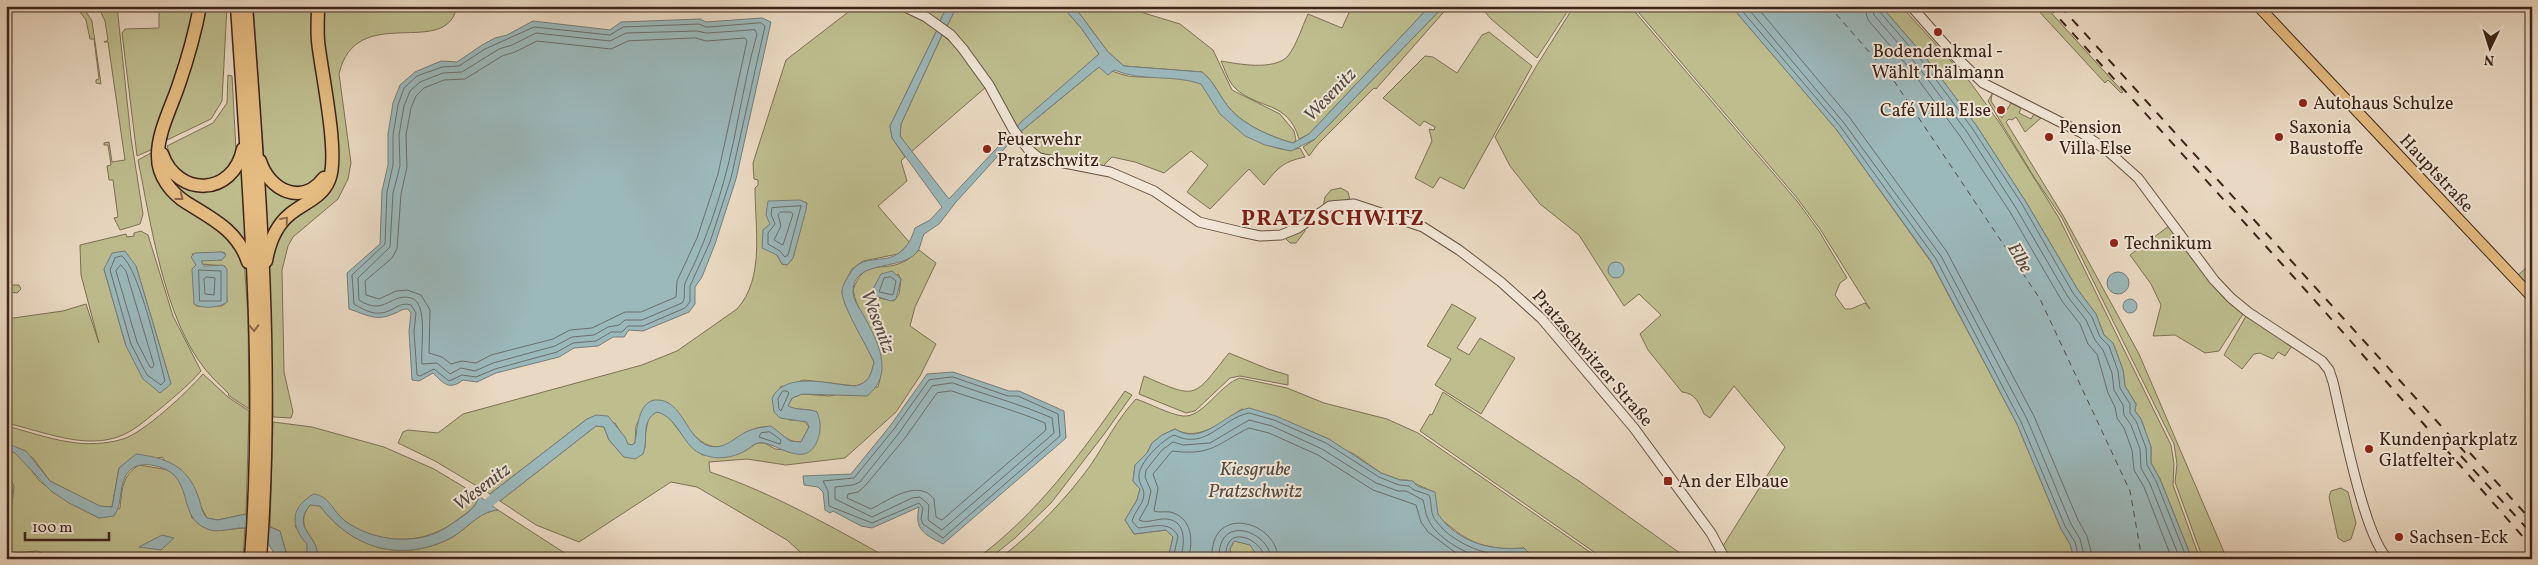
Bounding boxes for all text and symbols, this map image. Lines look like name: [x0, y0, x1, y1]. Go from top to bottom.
north arrow: [2466, 22, 2516, 72]
marker: Bodendenkmal - Wählt Thälmann: [1932, 26, 1944, 38]
place label: Bodendenkmal - Wählt Thälmann: [1871, 40, 2005, 86]
text: N: [2483, 50, 2495, 69]
water label: Wesenitz: [1298, 62, 1363, 128]
place label: Autohaus Schulze: [2313, 92, 2454, 117]
marker: Autohaus Schulze: [2297, 97, 2309, 109]
place label: Café Villa Else: [1880, 99, 1991, 124]
marker: Café Villa Else: [1995, 104, 2007, 116]
place label: Pension Villa Else: [2059, 116, 2132, 162]
place label: Saxonia Baustoffe: [2289, 116, 2363, 162]
place label: Feuerwehr Pratzschwitz: [997, 128, 1099, 174]
street label: Hauptstraße: [2393, 129, 2479, 219]
marker: Pension Villa Else: [2043, 131, 2055, 143]
marker: Saxonia Baustoffe: [2273, 131, 2285, 143]
marker: Feuerwehr Pratzschwitz: [981, 143, 993, 155]
one-way arrow: [174, 192, 183, 200]
district label: PRATZSCHWITZ: [1241, 204, 1425, 235]
one-way arrow: [279, 217, 288, 226]
place label: Technikum: [2124, 232, 2212, 257]
marker: Technikum: [2108, 237, 2120, 249]
water label: Elbe: [2000, 238, 2038, 278]
street label: Pratzschwitzer Straße: [1525, 285, 1658, 433]
water label: Wesenitz: [853, 286, 901, 358]
one-way arrow: [248, 324, 259, 332]
place label: Kundenparkplatz Glatfelter: [2379, 428, 2518, 474]
marker: Kundenparkplatz Glatfelter: [2363, 443, 2375, 455]
water label: Wesenitz: [448, 457, 517, 518]
water label: Kiesgrube Pratzschwitz: [1208, 457, 1303, 505]
place label: An der Elbaue: [1678, 470, 1789, 495]
marker: An der Elbaue: [1662, 475, 1674, 487]
scale bar: [25, 510, 109, 542]
text: 100 m: [32, 518, 72, 539]
place label: Sachsen-Eck: [2409, 526, 2509, 551]
marker: Sachsen-Eck: [2393, 531, 2405, 543]

